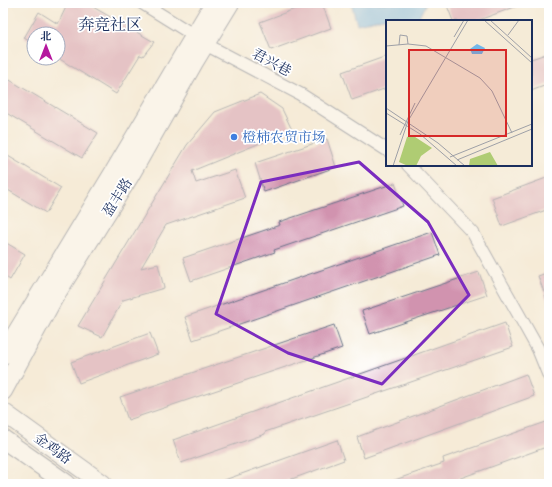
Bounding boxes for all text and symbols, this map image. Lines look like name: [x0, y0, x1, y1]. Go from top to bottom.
district label: 奔竞社区: [78, 12, 142, 36]
inset map: [386, 20, 532, 166]
north arrow: [26, 26, 66, 66]
text: 北: [41, 28, 52, 44]
street label: 君兴巷: [249, 43, 295, 81]
place label: 橙柿农贸市场: [242, 127, 326, 147]
marker: 橙柿农贸市场: [229, 132, 239, 142]
street label: 盈丰路: [97, 174, 137, 220]
street label: 金鸡路: [30, 428, 76, 468]

